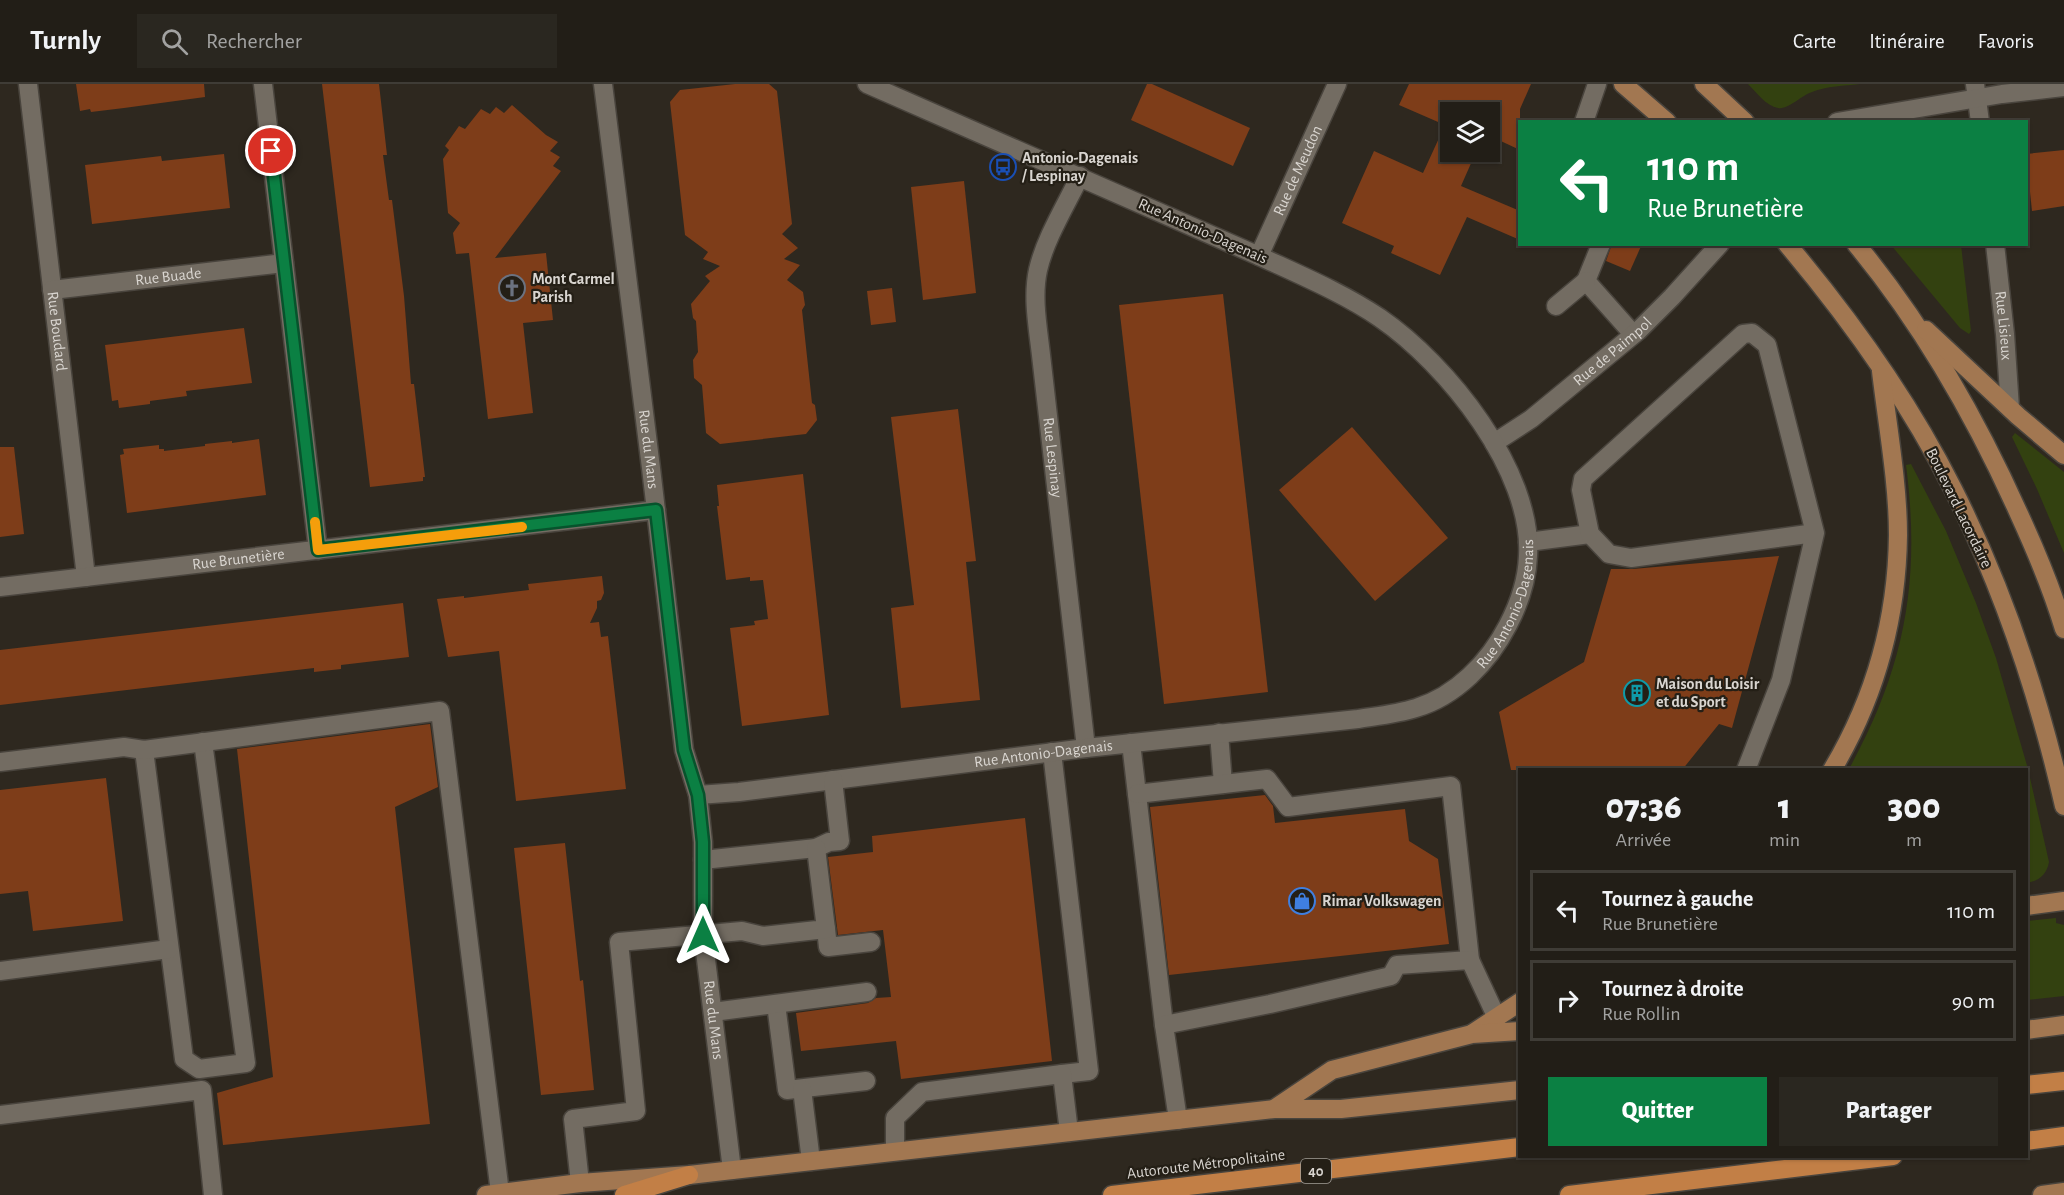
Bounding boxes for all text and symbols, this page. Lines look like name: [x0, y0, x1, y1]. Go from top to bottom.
search box: [137, 14, 557, 68]
icon: search: [158, 25, 191, 58]
text: Turnly: [30, 27, 101, 55]
text: Rechercher: [206, 30, 302, 52]
text: Carte: [1793, 31, 1836, 52]
text: Itinéraire: [1869, 31, 1945, 52]
text: Favoris: [1978, 31, 2034, 52]
map controls: [1440, 102, 1500, 162]
button: layers: [1440, 102, 1500, 162]
street label: Rue de Meudon: [1270, 123, 1325, 218]
pin: [245, 125, 296, 176]
icon: arrive: [254, 134, 287, 167]
icon: left: [1548, 144, 1626, 222]
text: 110 m: [1647, 146, 1739, 188]
place label: Antonio-Dagenais / Lespinay: [1021, 150, 1138, 185]
bus stop icon: Antonio-Dagenais / Lespinay: [988, 152, 1018, 182]
street label: Rue Antonio-Dagenais: [1136, 195, 1270, 267]
text: Rue Brunetière: [1647, 195, 1804, 222]
street label: Rue Buade: [134, 265, 202, 288]
place label: Mont Carmel Parish: [532, 271, 615, 305]
church icon: Mont Carmel Parish: [497, 273, 527, 303]
street label: Rue Lisieux: [1992, 290, 2015, 361]
street label: Rue Boudard: [44, 291, 70, 372]
street label: Rue de Paimpol: [1570, 314, 1655, 389]
street label: Rue du Mans: [636, 409, 661, 490]
street label: Rue Lespinay: [1040, 417, 1065, 499]
street label: Boulevard Lacordaire: [1923, 446, 1995, 570]
street label: Rue Antonio-Dagenais: [1473, 539, 1536, 672]
street label: Rue Brunetière: [191, 546, 285, 572]
place label: Maison du Loisir et du Sport: [1656, 676, 1760, 710]
building icon: Maison du Loisir et du Sport: [1622, 678, 1652, 708]
street label: Rue Antonio-Dagenais: [973, 737, 1114, 770]
text: 07:36: [1605, 789, 1682, 825]
text: 1: [1778, 789, 1791, 825]
text: 300: [1887, 789, 1941, 825]
text: Arrivée: [1616, 830, 1671, 850]
text: min: [1769, 830, 1800, 850]
text: m: [1906, 830, 1922, 850]
shop icon: Rimar Volkswagen: [1287, 886, 1317, 916]
text: Tournez à gauche: [1602, 888, 1753, 910]
place label: Rimar Volkswagen: [1322, 893, 1442, 909]
icon: left: [1551, 894, 1584, 927]
text: 110 m: [1947, 900, 1995, 922]
position arrow: [671, 903, 735, 967]
text: Rue Brunetière: [1602, 914, 1718, 934]
text: Tournez à droite: [1602, 978, 1744, 1000]
street label: Rue du Mans: [701, 979, 726, 1061]
icon: right: [1551, 984, 1584, 1017]
text: 90 m: [1952, 990, 1995, 1012]
text: Rue Rollin: [1602, 1004, 1681, 1024]
button: Quitter: [1548, 1077, 1767, 1146]
button: Partager: [1779, 1077, 1998, 1146]
street label: Autoroute Métropolitaine: [1126, 1146, 1286, 1182]
road number: 40: [1301, 1159, 1331, 1183]

